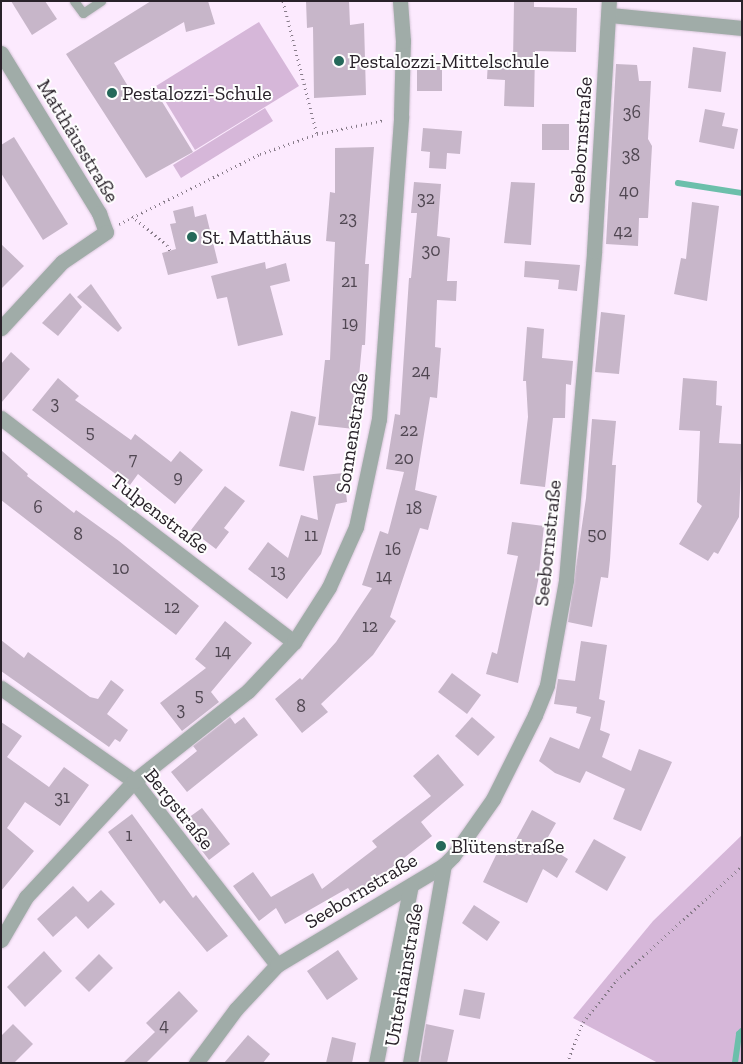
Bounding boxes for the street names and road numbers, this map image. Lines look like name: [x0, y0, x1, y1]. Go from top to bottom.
street label: Matthäusstraße: [32, 75, 124, 207]
street label: Seebornstraße: [565, 76, 597, 204]
street label: Sonnenstraße: [331, 371, 373, 495]
street label: Tulpenstraße: [106, 469, 214, 559]
street label: Seebornstraße: [529, 479, 567, 607]
street label: Bergstraße: [139, 764, 219, 854]
street label: Seebornstraße: [300, 848, 422, 934]
street label: Unterhainstraße: [380, 901, 428, 1049]

